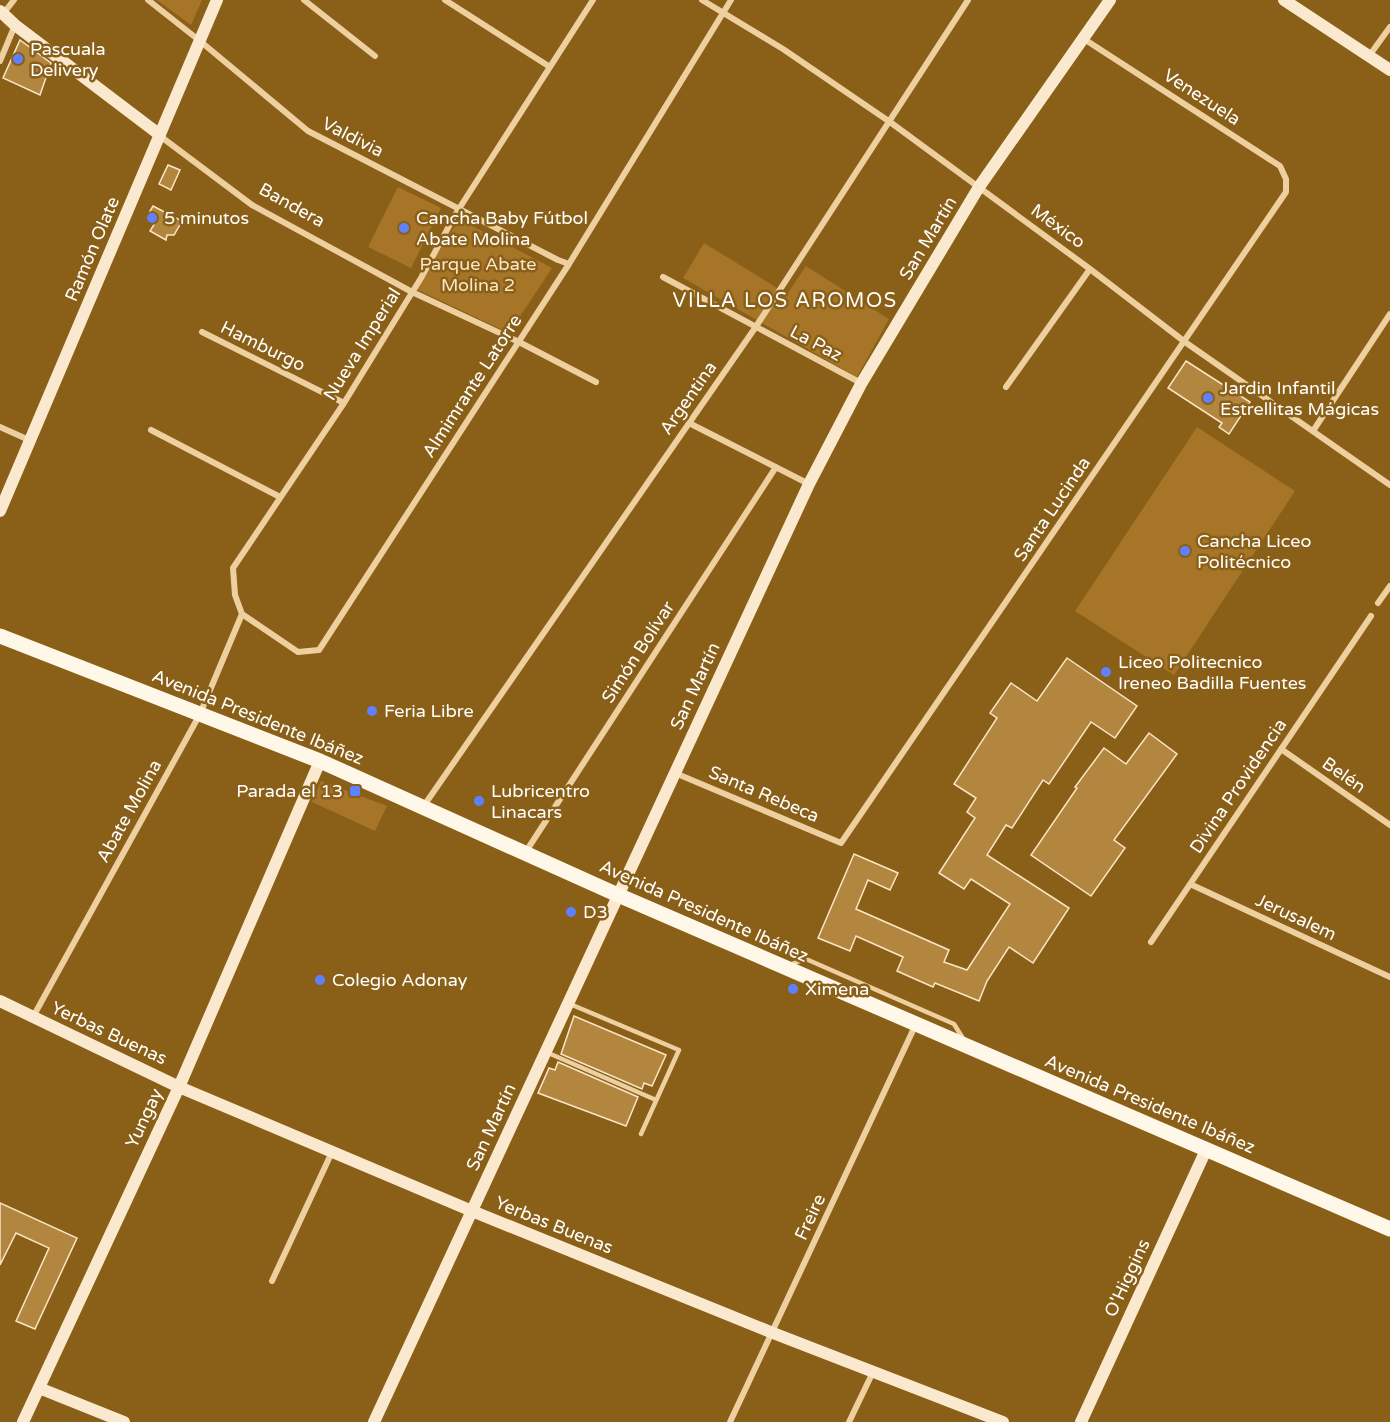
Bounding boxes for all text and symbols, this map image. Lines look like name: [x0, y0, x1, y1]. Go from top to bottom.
place label: Pascuala Delivery: [30, 38, 106, 81]
marker: Pascuala Delivery: [11, 52, 25, 66]
street label: Venezuela: [1159, 64, 1245, 130]
street label: Valdivia: [319, 112, 387, 162]
street label: Bandera: [255, 178, 329, 232]
street label: San Martín: [894, 192, 962, 284]
street label: Ramón Olate: [60, 193, 124, 305]
street label: México: [1026, 199, 1090, 253]
place label: 5 minutos: [164, 207, 249, 229]
place label: Cancha Baby Fútbol Abate Molina: [416, 207, 588, 250]
marker: 5 minutos: [145, 211, 159, 225]
marker: Cancha Baby Fútbol Abate Molina: [397, 221, 411, 235]
park label: Parque Abate Molina 2: [419, 253, 537, 296]
street label: Nueva Imperial: [319, 284, 405, 404]
district label: VILLA LOS AROMOS: [673, 289, 897, 313]
street label: Almimrante Latorre: [417, 310, 527, 462]
street label: Hamburgo: [217, 316, 309, 376]
street label: La Paz: [786, 320, 846, 366]
street label: Argentina: [655, 357, 721, 439]
place label: Jardin Infantil Estrellitas Mágicas: [1220, 377, 1379, 420]
marker: Jardin Infantil Estrellitas Mágicas: [1201, 391, 1215, 405]
street label: Santa Lucinda: [1009, 452, 1095, 566]
place label: Cancha Liceo Politécnico: [1197, 530, 1311, 573]
marker: Cancha Liceo Politécnico: [1178, 544, 1192, 558]
street label: Simón Bolívar: [597, 597, 679, 707]
street label: San Martín: [665, 639, 725, 733]
place label: Liceo Politecnico Ireneo Badilla Fuentes: [1118, 651, 1307, 694]
street label: Avenida Presidente Ibáñez: [149, 664, 367, 770]
marker: Liceo Politecnico Ireneo Badilla Fuentes: [1099, 665, 1113, 679]
place label: Feria Libre: [384, 700, 474, 722]
marker: Feria Libre: [365, 704, 379, 718]
street label: Divina Providencia: [1185, 714, 1291, 858]
street label: Belén: [1318, 752, 1370, 798]
street label: Abate Molina: [92, 756, 166, 866]
street label: Santa Rebeca: [705, 761, 823, 827]
place label: Parada el 13: [236, 780, 343, 802]
place label: Lubricentro Linacars: [491, 780, 590, 823]
marker: Parada el 13: [348, 784, 362, 798]
marker: Lubricentro Linacars: [472, 794, 486, 808]
street label: Avenida Presidente Ibáñez: [596, 855, 812, 967]
street label: Jerusalem: [1252, 889, 1340, 945]
place label: D3: [583, 901, 608, 923]
marker: D3: [564, 905, 578, 919]
place label: Colegio Adonay: [332, 969, 468, 991]
marker: Colegio Adonay: [313, 973, 327, 987]
place label: Ximena: [805, 978, 869, 1000]
marker: Ximena: [786, 982, 800, 996]
street label: Yerbas Buenas: [48, 997, 170, 1069]
street label: Avenida Presidente Ibáñez: [1042, 1050, 1258, 1158]
street label: San Martín: [461, 1080, 521, 1174]
street label: Yungay: [121, 1084, 167, 1151]
street label: Freire: [790, 1190, 830, 1244]
street label: Yerbas Buenas: [492, 1191, 616, 1259]
street label: O'Higgins: [1099, 1236, 1155, 1320]

